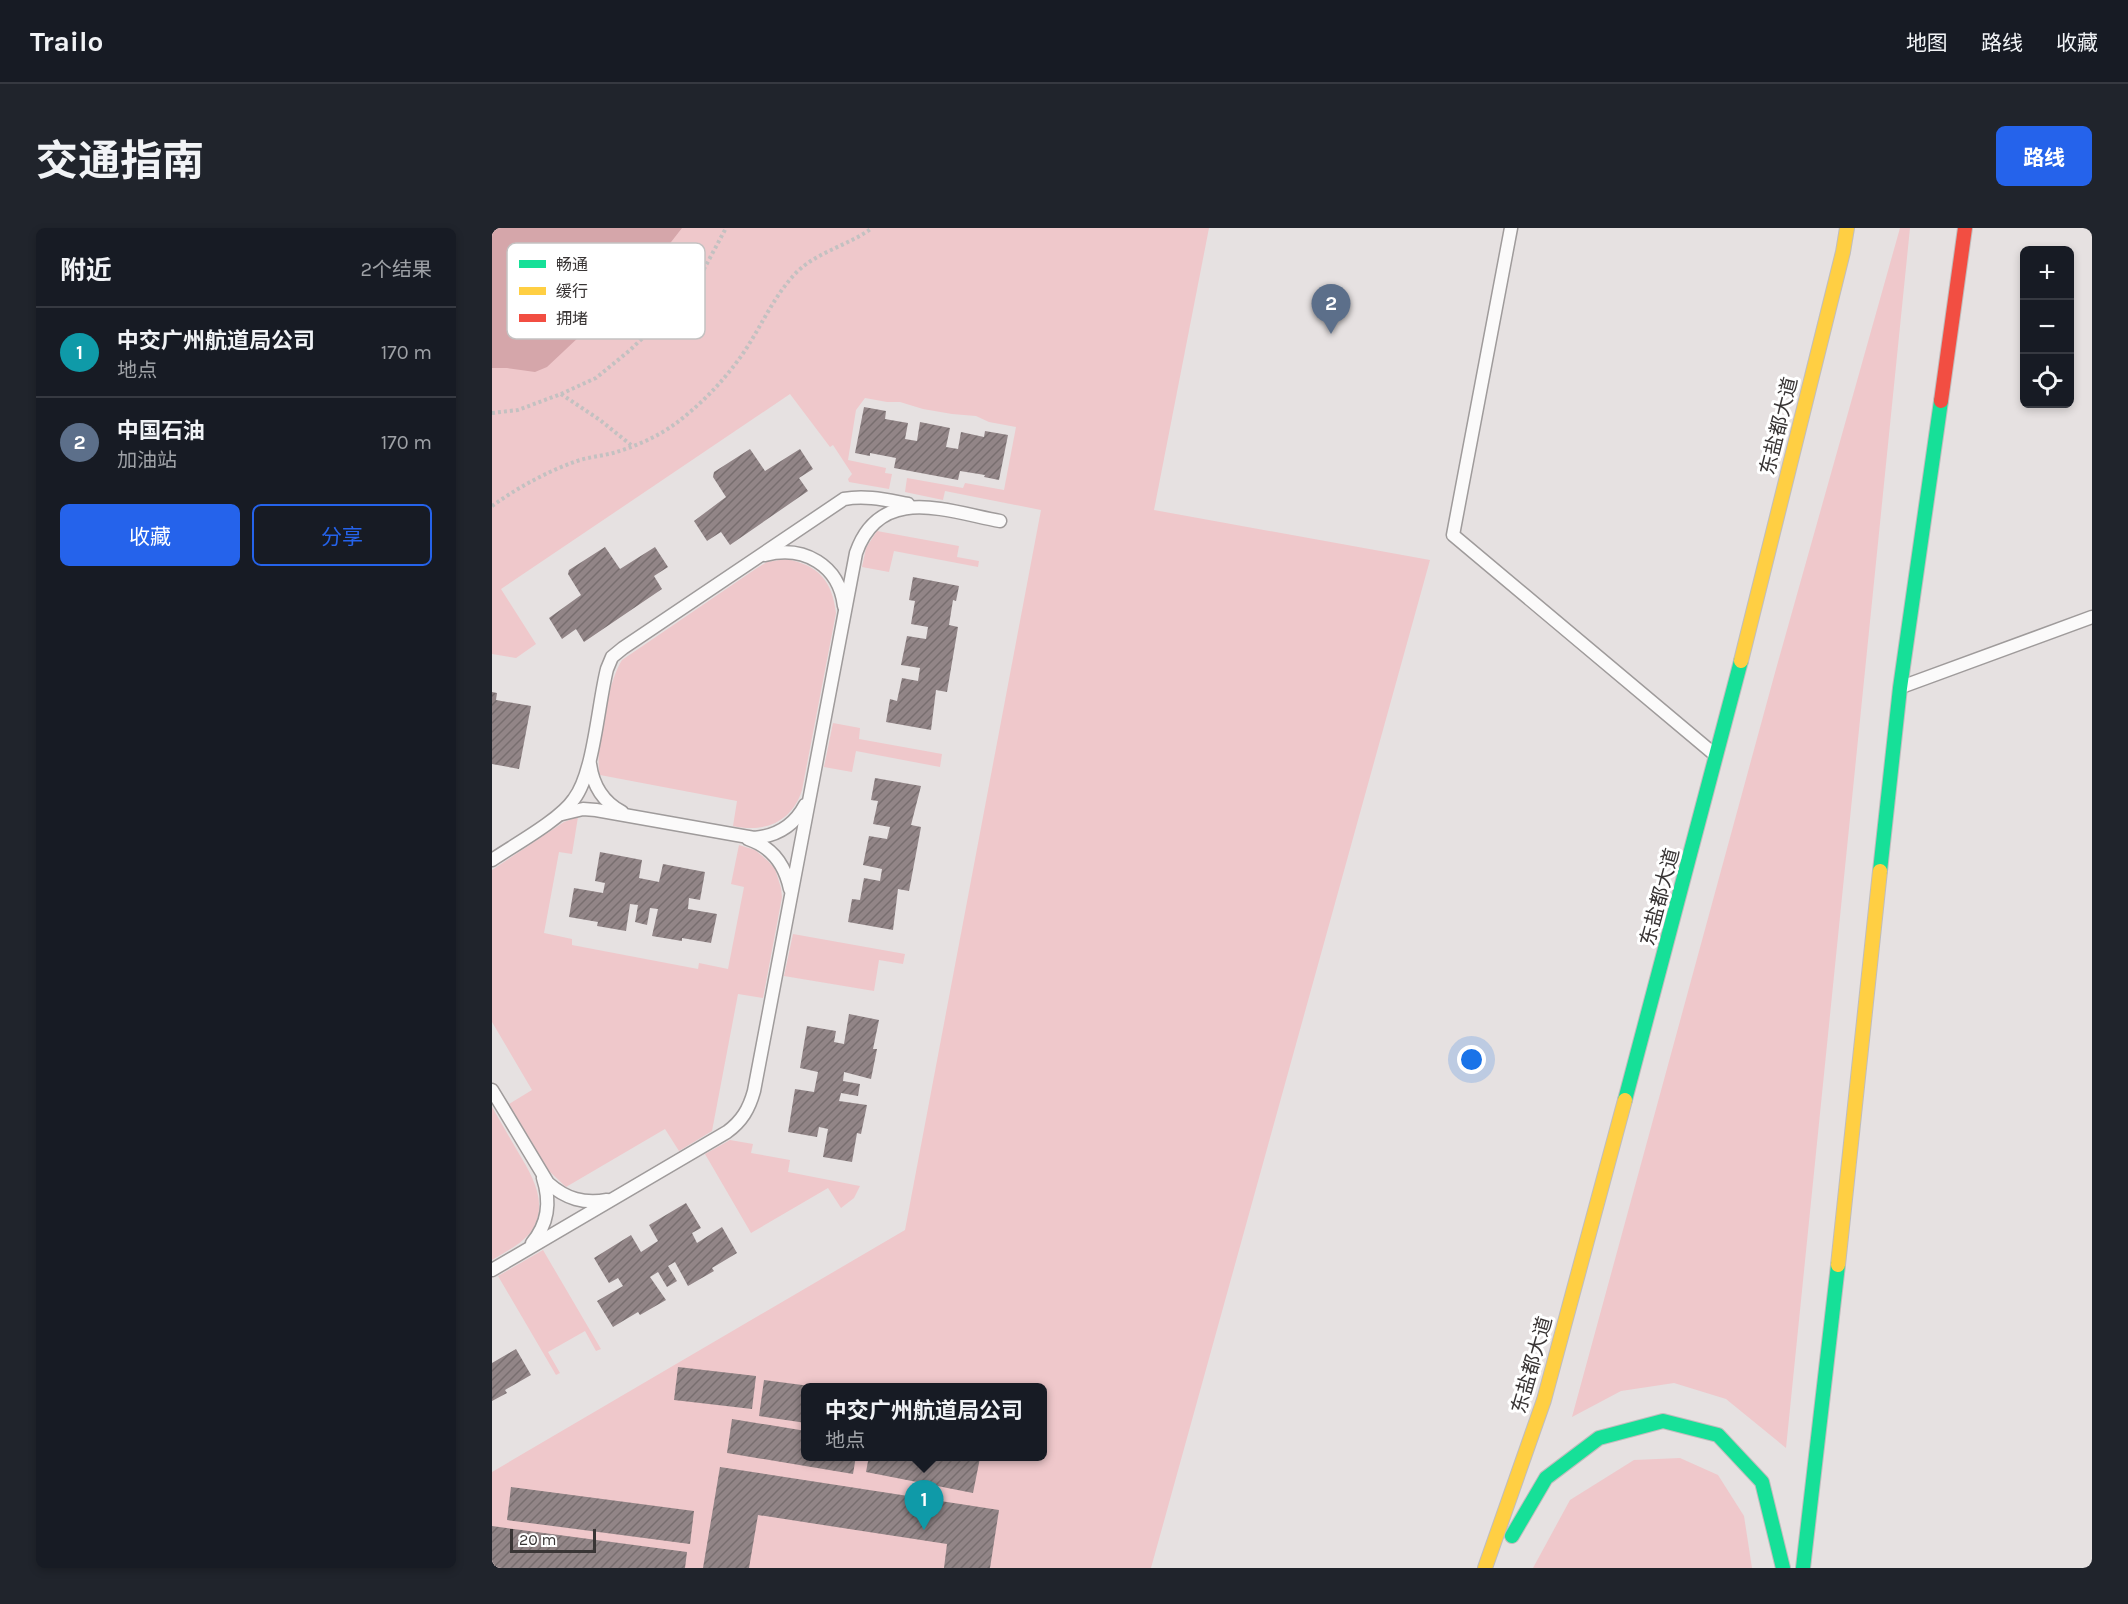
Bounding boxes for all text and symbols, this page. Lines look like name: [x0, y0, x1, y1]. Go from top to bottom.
text: Trailo: [30, 25, 103, 58]
text: 地图: [1906, 31, 1948, 55]
text: 路线: [1981, 31, 2023, 55]
text: 收藏: [2056, 31, 2098, 55]
button: 路线: [1996, 126, 2092, 186]
text: 交通指南: [36, 136, 204, 186]
legend: [507, 243, 705, 339]
map controls: [2020, 246, 2074, 408]
button: +: [2020, 246, 2074, 300]
text: 附近: [60, 255, 112, 286]
text: 畅通: [556, 255, 588, 274]
text: 2个结果: [360, 258, 432, 281]
text: 缓行: [556, 282, 588, 301]
pin: 2: [1312, 285, 1350, 334]
button: −: [2020, 300, 2074, 354]
text: 拥堵: [556, 309, 588, 328]
text: 中交广州航道局公司: [117, 328, 315, 354]
text: 1: [76, 341, 83, 364]
text: 170 m: [381, 341, 432, 364]
button: locate: [2020, 354, 2074, 408]
text: 地点: [117, 359, 157, 382]
street label: 东盐都大道: [1756, 375, 1802, 477]
text: 中国石油: [117, 418, 205, 444]
text: 2: [73, 431, 86, 454]
text: 170 m: [381, 431, 432, 454]
text: 加油站: [117, 449, 177, 472]
button: 收藏: [60, 504, 240, 566]
button: 分享: [252, 504, 432, 566]
street label: 东盐都大道: [1636, 846, 1684, 948]
your location: [1457, 1045, 1486, 1074]
street label: 东盐都大道: [1507, 1314, 1557, 1416]
popup: [801, 1383, 1047, 1461]
text: 中交广州航道局公司: [825, 1398, 1023, 1424]
text: 地点: [825, 1429, 865, 1452]
pin: 1: [904, 1480, 944, 1530]
scale bar: [510, 1526, 596, 1554]
text: 20 m: [519, 1530, 557, 1549]

